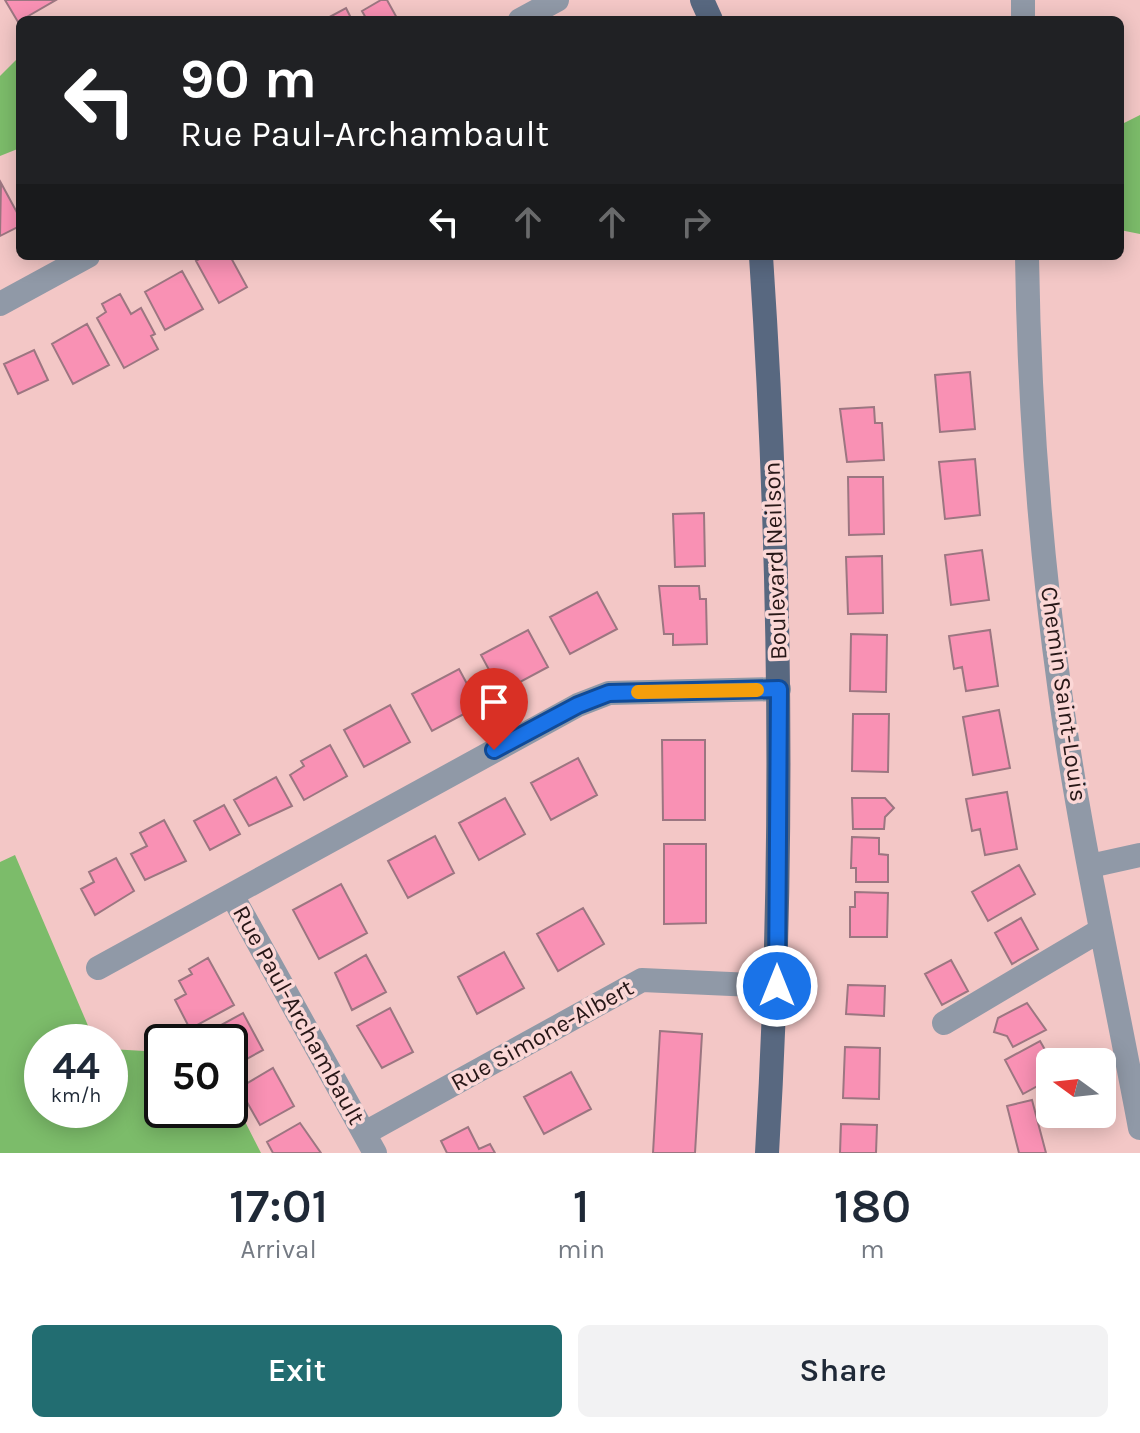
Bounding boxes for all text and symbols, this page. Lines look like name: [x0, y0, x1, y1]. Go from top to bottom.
text: 90 m: [180, 46, 317, 111]
icon: left: [48, 48, 152, 152]
text: Rue Paul-Archambault: [180, 113, 549, 155]
icon: left: [422, 200, 466, 244]
icon: ahead: [506, 200, 550, 244]
icon: ahead: [590, 200, 634, 244]
icon: right: [674, 200, 718, 244]
street label: Boulevard Neilson: [758, 461, 792, 661]
street label: Chemin Saint-Louis: [1035, 585, 1093, 803]
pin: [460, 668, 528, 750]
icon: arrive: [472, 680, 516, 724]
street label: Rue Paul-Archambault: [227, 901, 371, 1129]
position arrow: [735, 944, 819, 1028]
street label: Rue Simone-Albert: [446, 973, 638, 1097]
speed limit sign: 50: [144, 1024, 248, 1128]
text: 44: [52, 1042, 100, 1089]
north arrow: [1036, 1048, 1116, 1128]
map controls: [1036, 1048, 1116, 1128]
text: km/h: [51, 1084, 101, 1107]
text: 17:01: [229, 1178, 328, 1234]
text: 1: [573, 1178, 589, 1234]
text: 180: [834, 1178, 911, 1234]
text: Arrival: [241, 1234, 317, 1265]
text: min: [557, 1234, 605, 1265]
text: m: [860, 1234, 885, 1265]
button: Exit: [32, 1325, 562, 1417]
button: Share: [578, 1325, 1108, 1417]

